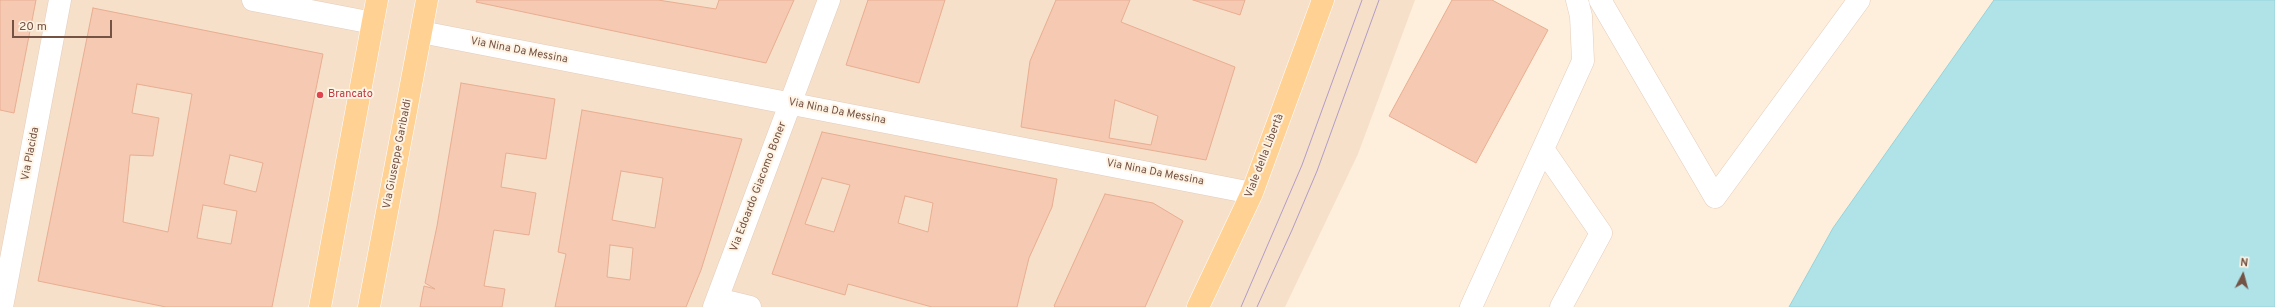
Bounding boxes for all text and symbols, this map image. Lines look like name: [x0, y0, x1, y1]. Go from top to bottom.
scale bar: [14, 12, 114, 38]
text: 20 m: [19, 19, 47, 35]
street label: Via Nina Da Messina: [469, 35, 569, 67]
place label: Brancato: [328, 88, 373, 102]
marker: Brancato: [315, 90, 325, 100]
street label: Via Nina Da Messina: [787, 96, 887, 128]
street label: Via Giuseppe Garibaldi: [381, 98, 415, 210]
street label: Viale della Libertà: [1243, 112, 1287, 200]
street label: Via Edoardo Giacomo Boner: [728, 120, 790, 254]
street label: Via Placida: [19, 126, 43, 182]
street label: Via Nina Da Messina: [1105, 157, 1205, 189]
north arrow: [2223, 255, 2263, 295]
text: N: [2240, 256, 2249, 270]

